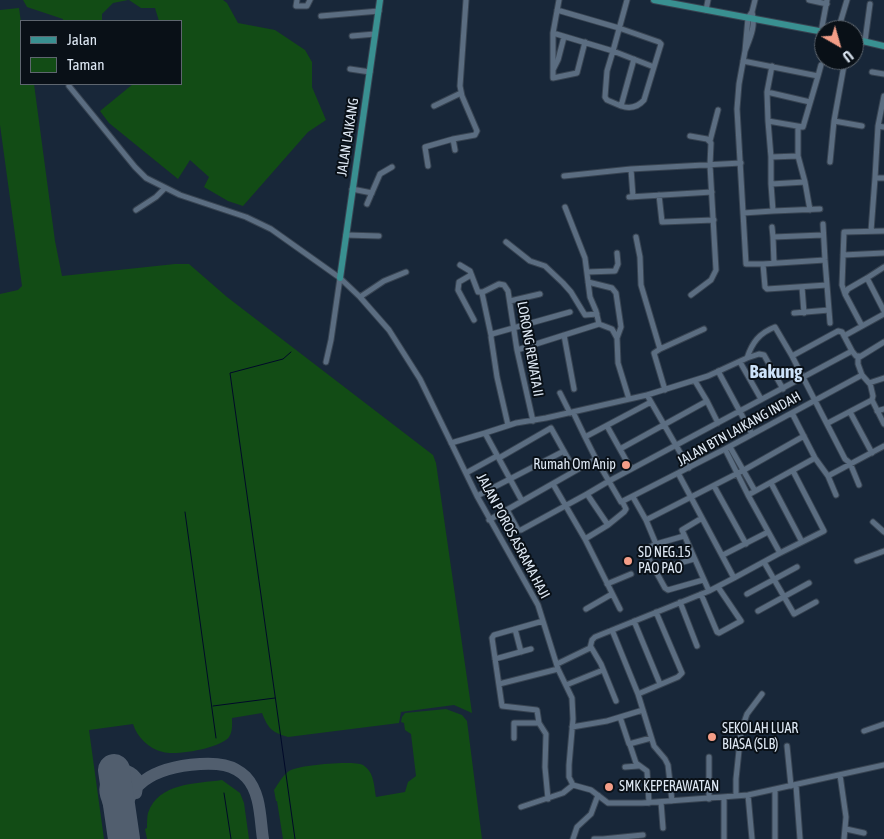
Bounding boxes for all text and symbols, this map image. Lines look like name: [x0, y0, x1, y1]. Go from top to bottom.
legend: [20, 20, 182, 85]
north arrow: [814, 20, 864, 70]
text: Jalan: [67, 31, 97, 48]
text: U: [839, 47, 856, 65]
text: Taman: [67, 56, 105, 73]
street label: JALAN LAIKANG: [334, 97, 362, 177]
street label: LORONG REWATA II: [513, 300, 547, 398]
district label: Bakung: [750, 361, 802, 383]
street label: JALAN BTN LAIKANG INDAH: [674, 388, 804, 470]
place label: Rumah Om Anip: [533, 457, 616, 473]
marker: Rumah Om Anip: [620, 459, 632, 471]
street label: JALAN POROS ASRAMA HAJI: [473, 470, 553, 602]
place label: SD NEG.15 PAO PAO: [638, 545, 691, 578]
marker: SD NEG.15 PAO PAO: [622, 555, 634, 567]
place label: SEKOLAH LUAR BIASA (SLB): [722, 721, 798, 754]
marker: SEKOLAH LUAR BIASA (SLB): [706, 731, 718, 743]
place label: SMK KEPERAWATAN: [619, 779, 719, 795]
marker: SMK KEPERAWATAN: [603, 781, 615, 793]

